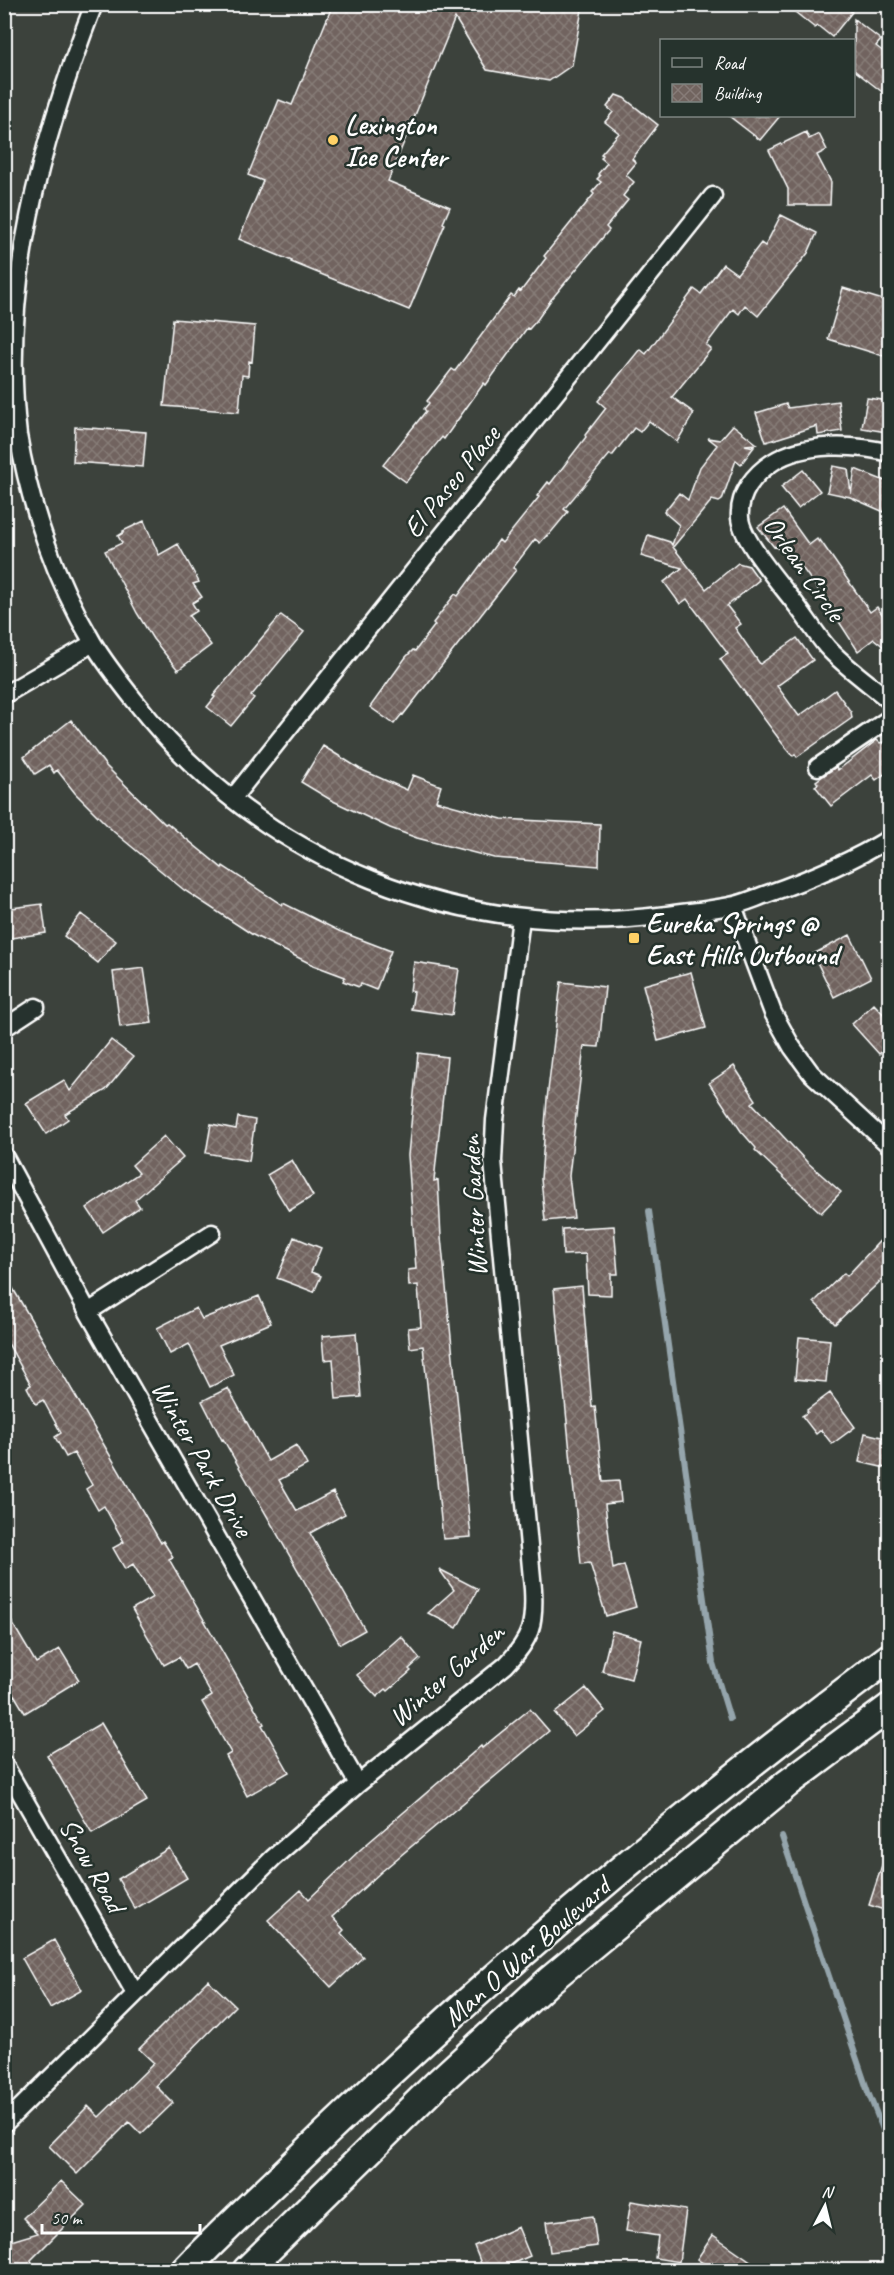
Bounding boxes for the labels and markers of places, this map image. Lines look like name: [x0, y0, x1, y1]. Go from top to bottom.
place label: Lexington Ice Center: [345, 107, 450, 174]
marker: Lexington Ice Center: [326, 133, 340, 147]
place label: Eureka Springs @ East Hills Outbound: [646, 905, 843, 972]
marker: Eureka Springs @ East Hills Outbound: [627, 931, 641, 945]

